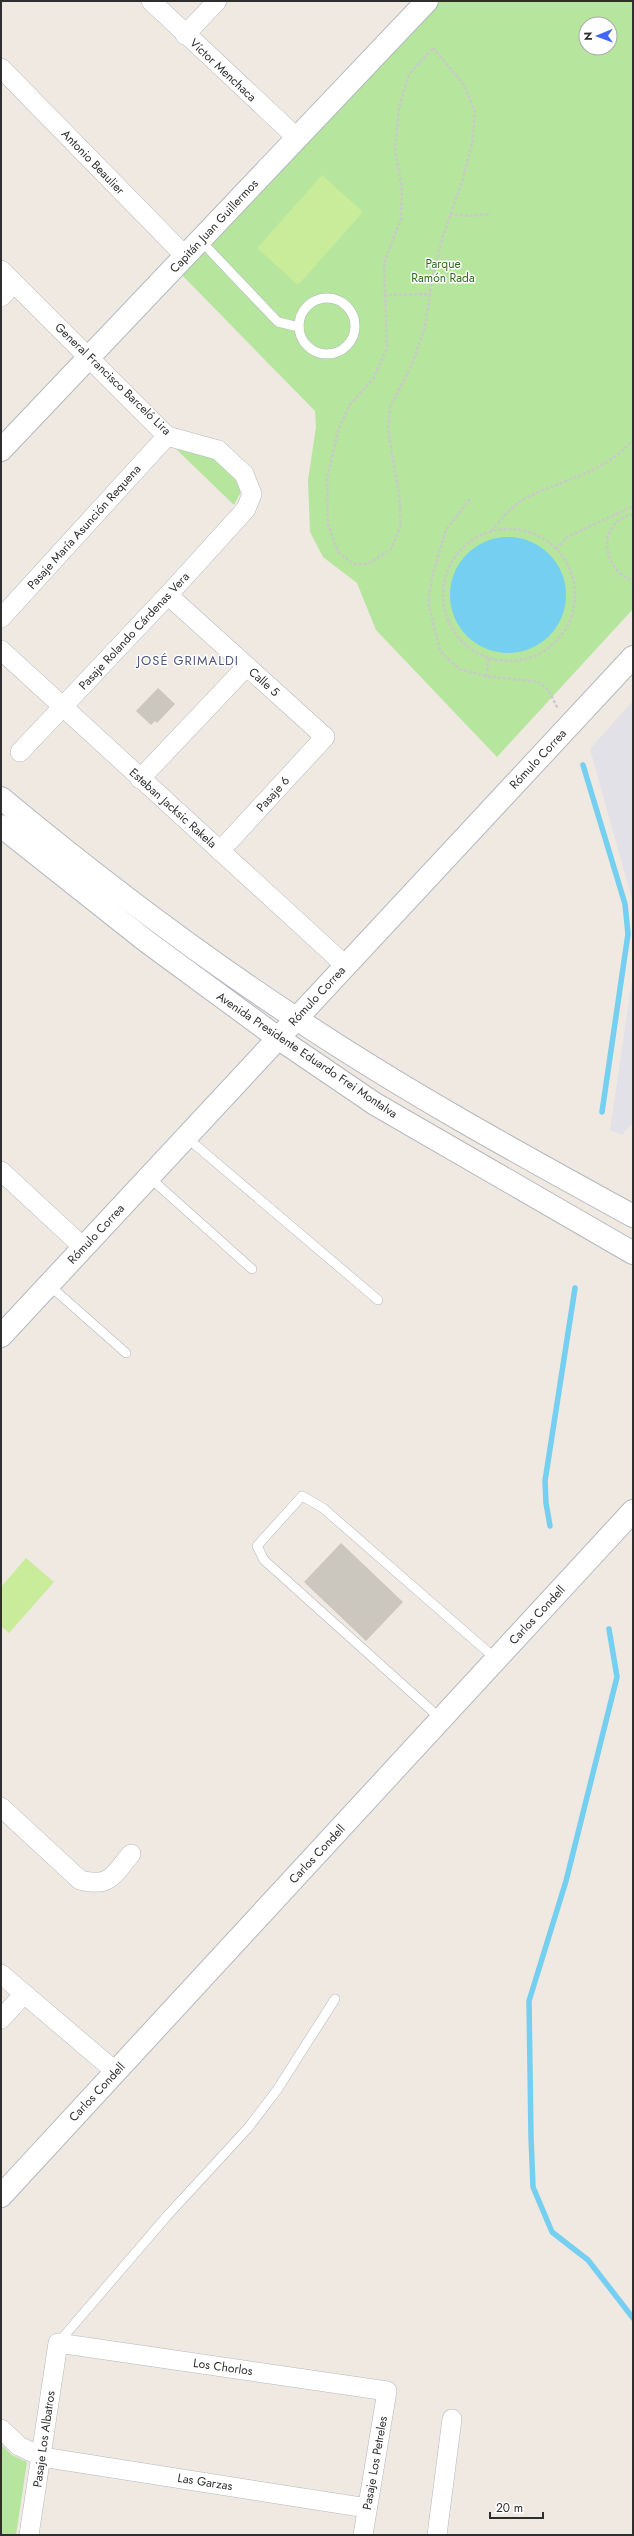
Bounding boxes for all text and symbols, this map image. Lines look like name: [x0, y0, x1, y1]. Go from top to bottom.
north arrow: [578, 16, 618, 56]
text: N: [580, 32, 596, 41]
street label: Víctor Menchaca: [186, 34, 261, 106]
street label: Antonio Beaulier: [57, 125, 129, 199]
street label: Capitán Juan Guillermos: [166, 175, 263, 277]
park label: Parque Ramón Rada: [411, 255, 475, 287]
street label: General Francisco Barceló Lira: [51, 319, 175, 440]
street label: Pasaje María Asunción Requena: [23, 460, 145, 593]
street label: Pasaje Rolando Cárdenas Vera: [74, 568, 194, 694]
district label: JOSÉ GRIMALDI: [135, 651, 239, 670]
street label: Calle 5: [245, 663, 284, 701]
street label: Rómulo Correa: [505, 725, 571, 793]
street label: Esteban Jacksic Rakela: [125, 764, 221, 852]
street label: Pasaje 6: [252, 772, 294, 816]
street label: Rómulo Correa: [284, 962, 350, 1030]
street label: Avenida Presidente Eduardo Frei Montalva: [213, 987, 401, 1123]
street label: Rómulo Correa: [63, 1200, 129, 1268]
street label: Carlos Condell: [505, 1581, 569, 1649]
street label: Carlos Condell: [285, 1820, 349, 1888]
street label: Carlos Condell: [65, 2058, 129, 2126]
street label: Los Chorlos: [192, 2354, 254, 2380]
street label: Pasaje Los Albatros: [28, 2389, 60, 2488]
street label: Pasaje Los Petreles: [358, 2415, 392, 2511]
street label: Las Garzas: [176, 2469, 234, 2495]
scale bar: [490, 2494, 543, 2520]
text: 20 m: [496, 2499, 523, 2517]

